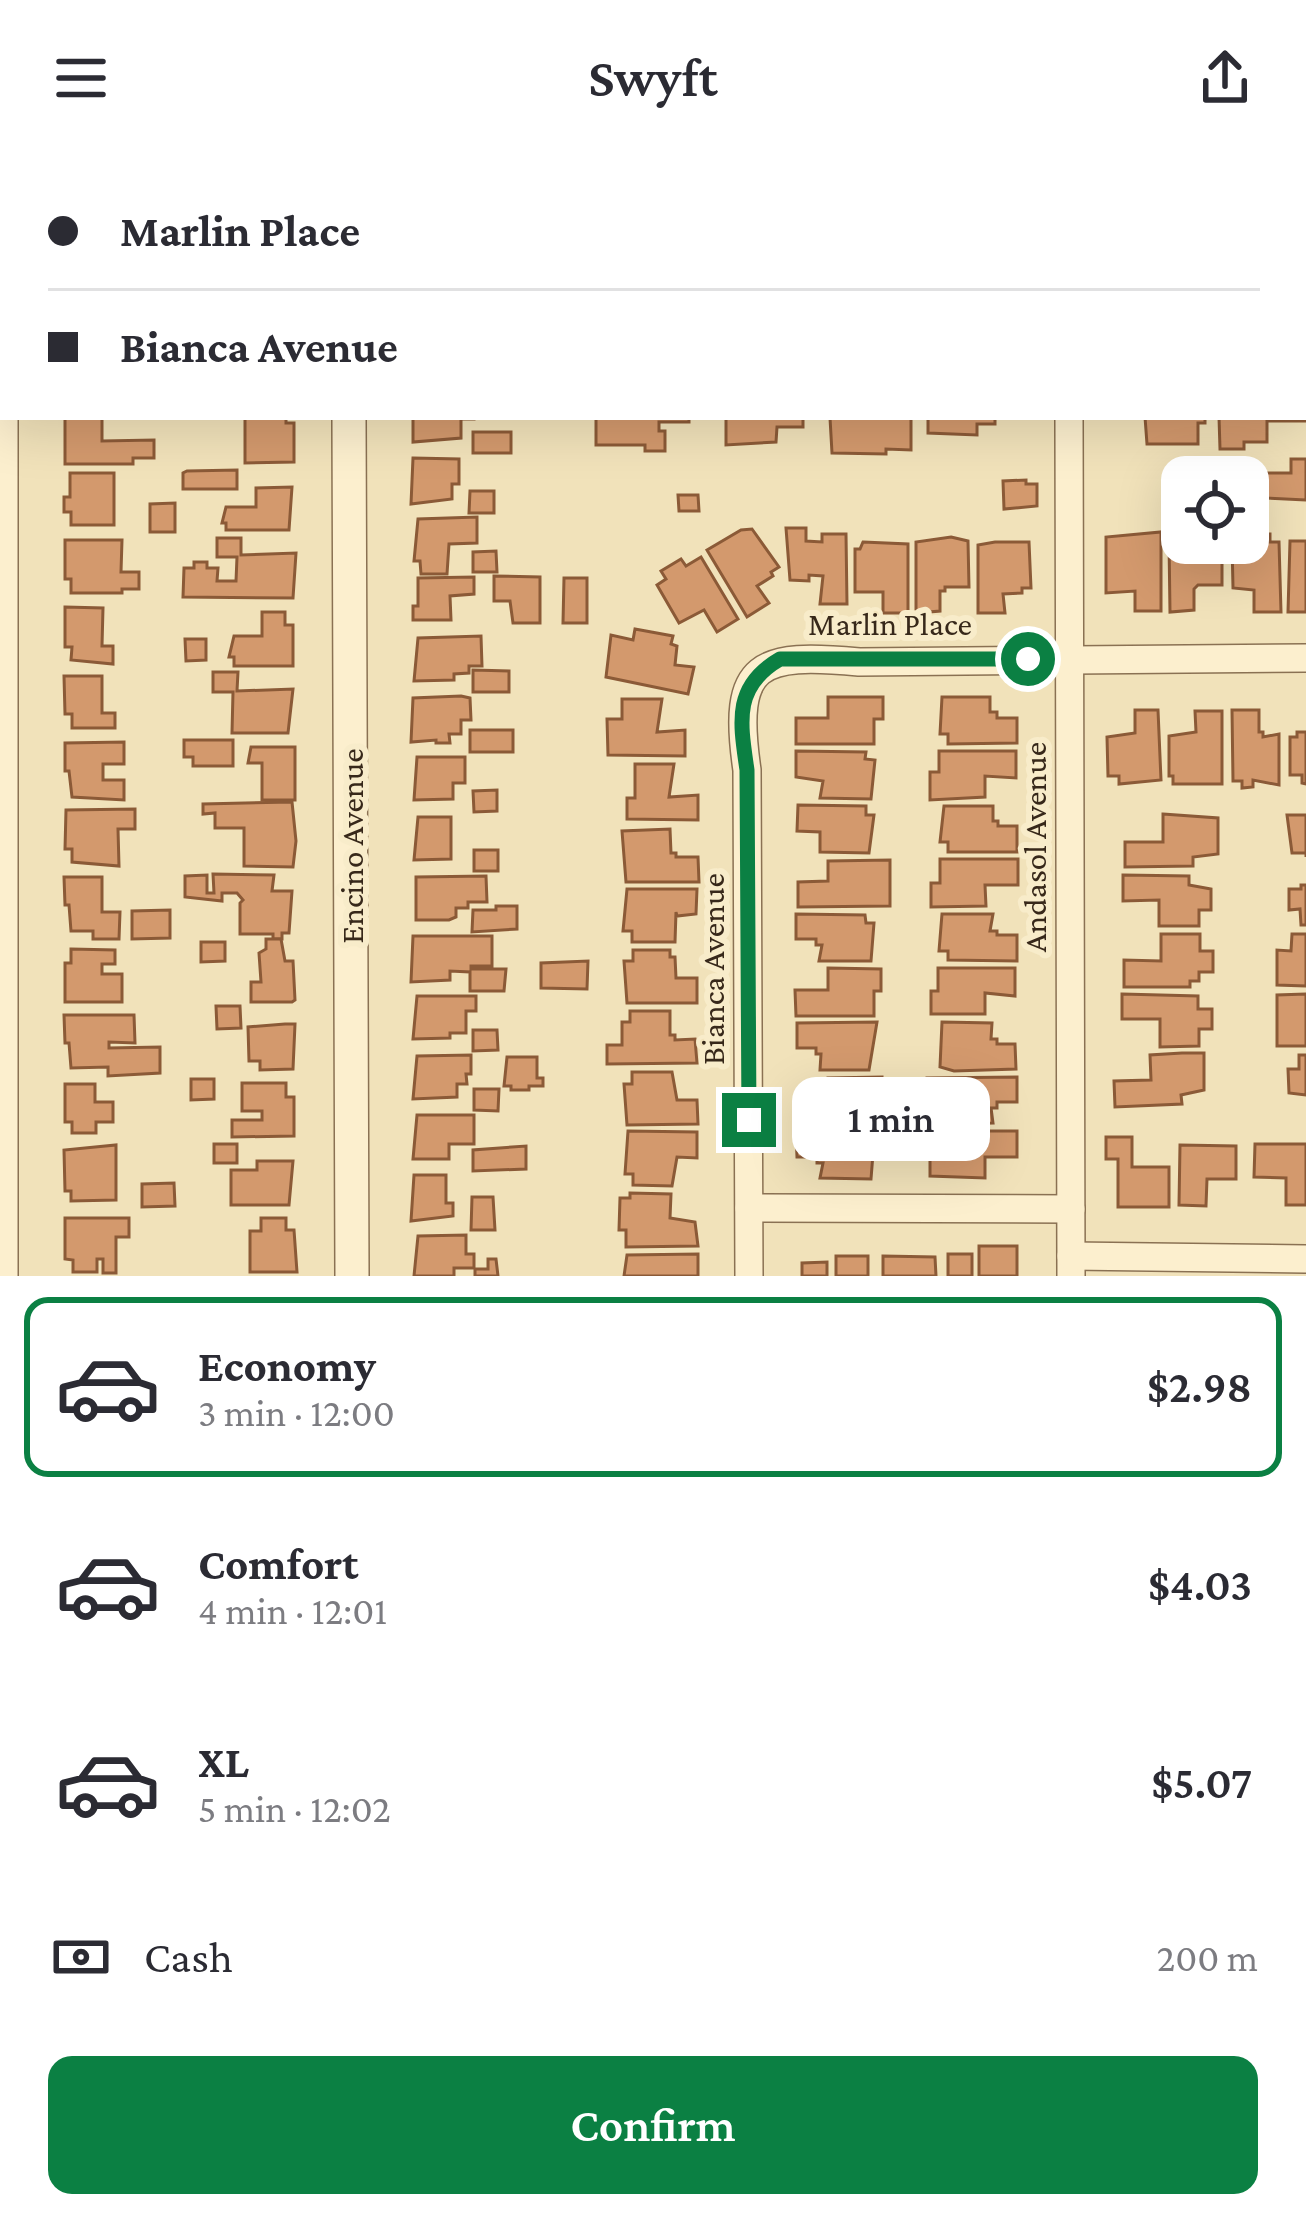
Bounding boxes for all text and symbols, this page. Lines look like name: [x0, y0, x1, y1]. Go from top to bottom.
icon: menu: [48, 45, 114, 111]
icon: share: [1192, 45, 1258, 111]
text: Swyft: [588, 48, 718, 108]
text: Marlin Place: [120, 206, 360, 256]
text: Bianca Avenue: [120, 322, 398, 372]
map controls: [1161, 456, 1269, 564]
button: locate: [1161, 456, 1269, 564]
street label: Marlin Place: [808, 605, 972, 642]
route start: [1001, 632, 1055, 686]
street label: Andasol Avenue: [1016, 742, 1053, 952]
street label: Encino Avenue: [333, 748, 370, 944]
street label: Bianca Avenue: [694, 873, 731, 1065]
callout: 1 min: [791, 1078, 989, 1162]
route end: [722, 1093, 776, 1147]
text: 1 min: [848, 1097, 934, 1140]
icon: car: [54, 1333, 162, 1441]
text: Economy: [198, 1341, 376, 1391]
text: $2.98: [1147, 1362, 1252, 1412]
text: 3 min · 12:00: [198, 1391, 395, 1434]
icon: car: [54, 1531, 162, 1639]
text: Comfort: [198, 1539, 359, 1589]
text: $4.03: [1148, 1560, 1252, 1610]
text: 4 min · 12:01: [198, 1589, 387, 1632]
icon: car: [54, 1729, 162, 1837]
text: XL: [198, 1737, 249, 1787]
text: $5.07: [1151, 1758, 1252, 1808]
text: 5 min · 12:02: [198, 1787, 391, 1830]
icon: cash: [48, 1924, 114, 1990]
text: Cash: [144, 1932, 233, 1982]
text: 200 m: [1157, 1936, 1258, 1979]
button: Confirm: [48, 2056, 1258, 2194]

